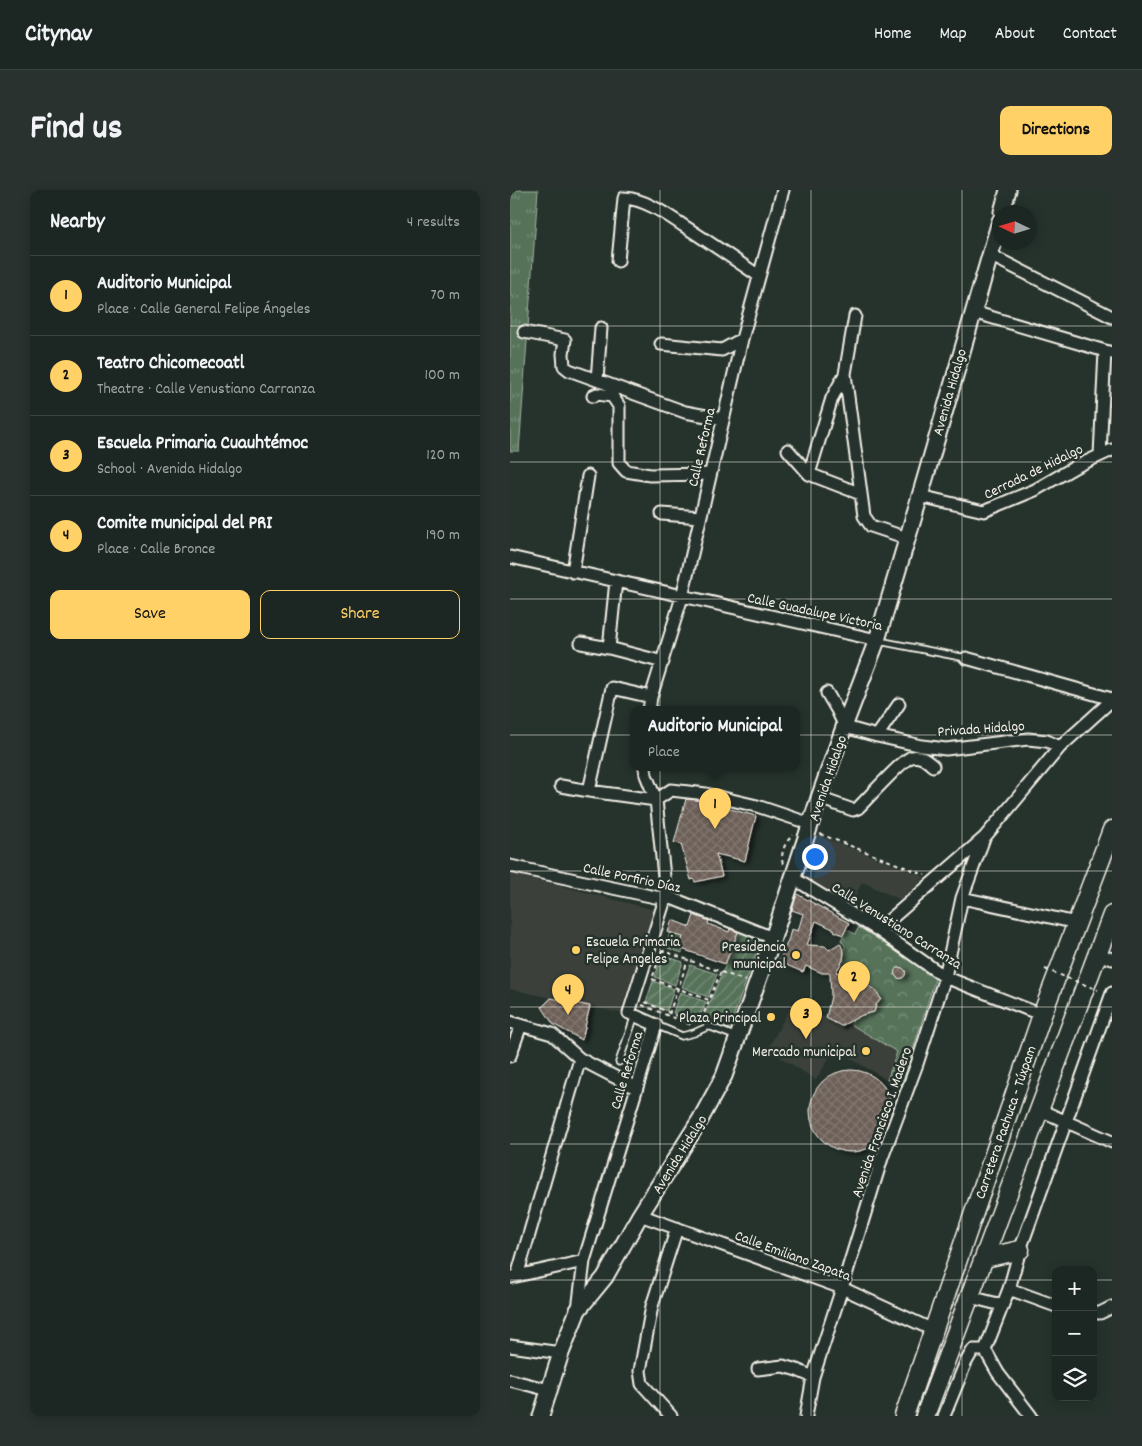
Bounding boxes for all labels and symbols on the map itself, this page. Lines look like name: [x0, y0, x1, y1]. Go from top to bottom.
north arrow: [992, 205, 1037, 250]
street label: Avenida Hidalgo: [928, 346, 974, 439]
street label: Calle Reforma: [683, 405, 723, 489]
street label: Cerrada de Hidalgo: [980, 439, 1088, 506]
street label: Calle Guadalupe Victoria: [745, 588, 885, 638]
street label: Privada Hidalgo: [937, 716, 1026, 744]
street label: Avenida Hidalgo: [804, 732, 854, 825]
pin: 1: [699, 788, 731, 829]
your location: [802, 844, 828, 870]
street label: Calle Porfirio Díaz: [581, 858, 683, 900]
street label: Calle Venustiano Carranza: [827, 878, 966, 976]
place label: Escuela Primaria Felipe Angeles: [586, 932, 681, 971]
place label: Presidencia municipal: [722, 937, 787, 976]
marker: Escuela Primaria Felipe Angeles: [570, 944, 582, 956]
marker: Presidencia municipal: [790, 949, 802, 961]
pin: 2: [838, 961, 870, 1002]
pin: 4: [552, 974, 584, 1015]
pin: 3: [790, 998, 822, 1039]
place label: Plaza Principal: [679, 1008, 761, 1030]
marker: Plaza Principal: [765, 1011, 777, 1023]
street label: Calle Reforma: [606, 1028, 650, 1112]
place label: Mercado municipal: [752, 1042, 856, 1064]
street label: Carretera Pachuca - Túxpam: [970, 1043, 1043, 1202]
street label: Avenida Francisco I. Madero: [847, 1044, 919, 1201]
marker: Mercado municipal: [860, 1045, 872, 1057]
street label: Avenida Hidalgo: [648, 1111, 714, 1199]
street label: Calle Emiliano Zapata: [731, 1226, 854, 1288]

